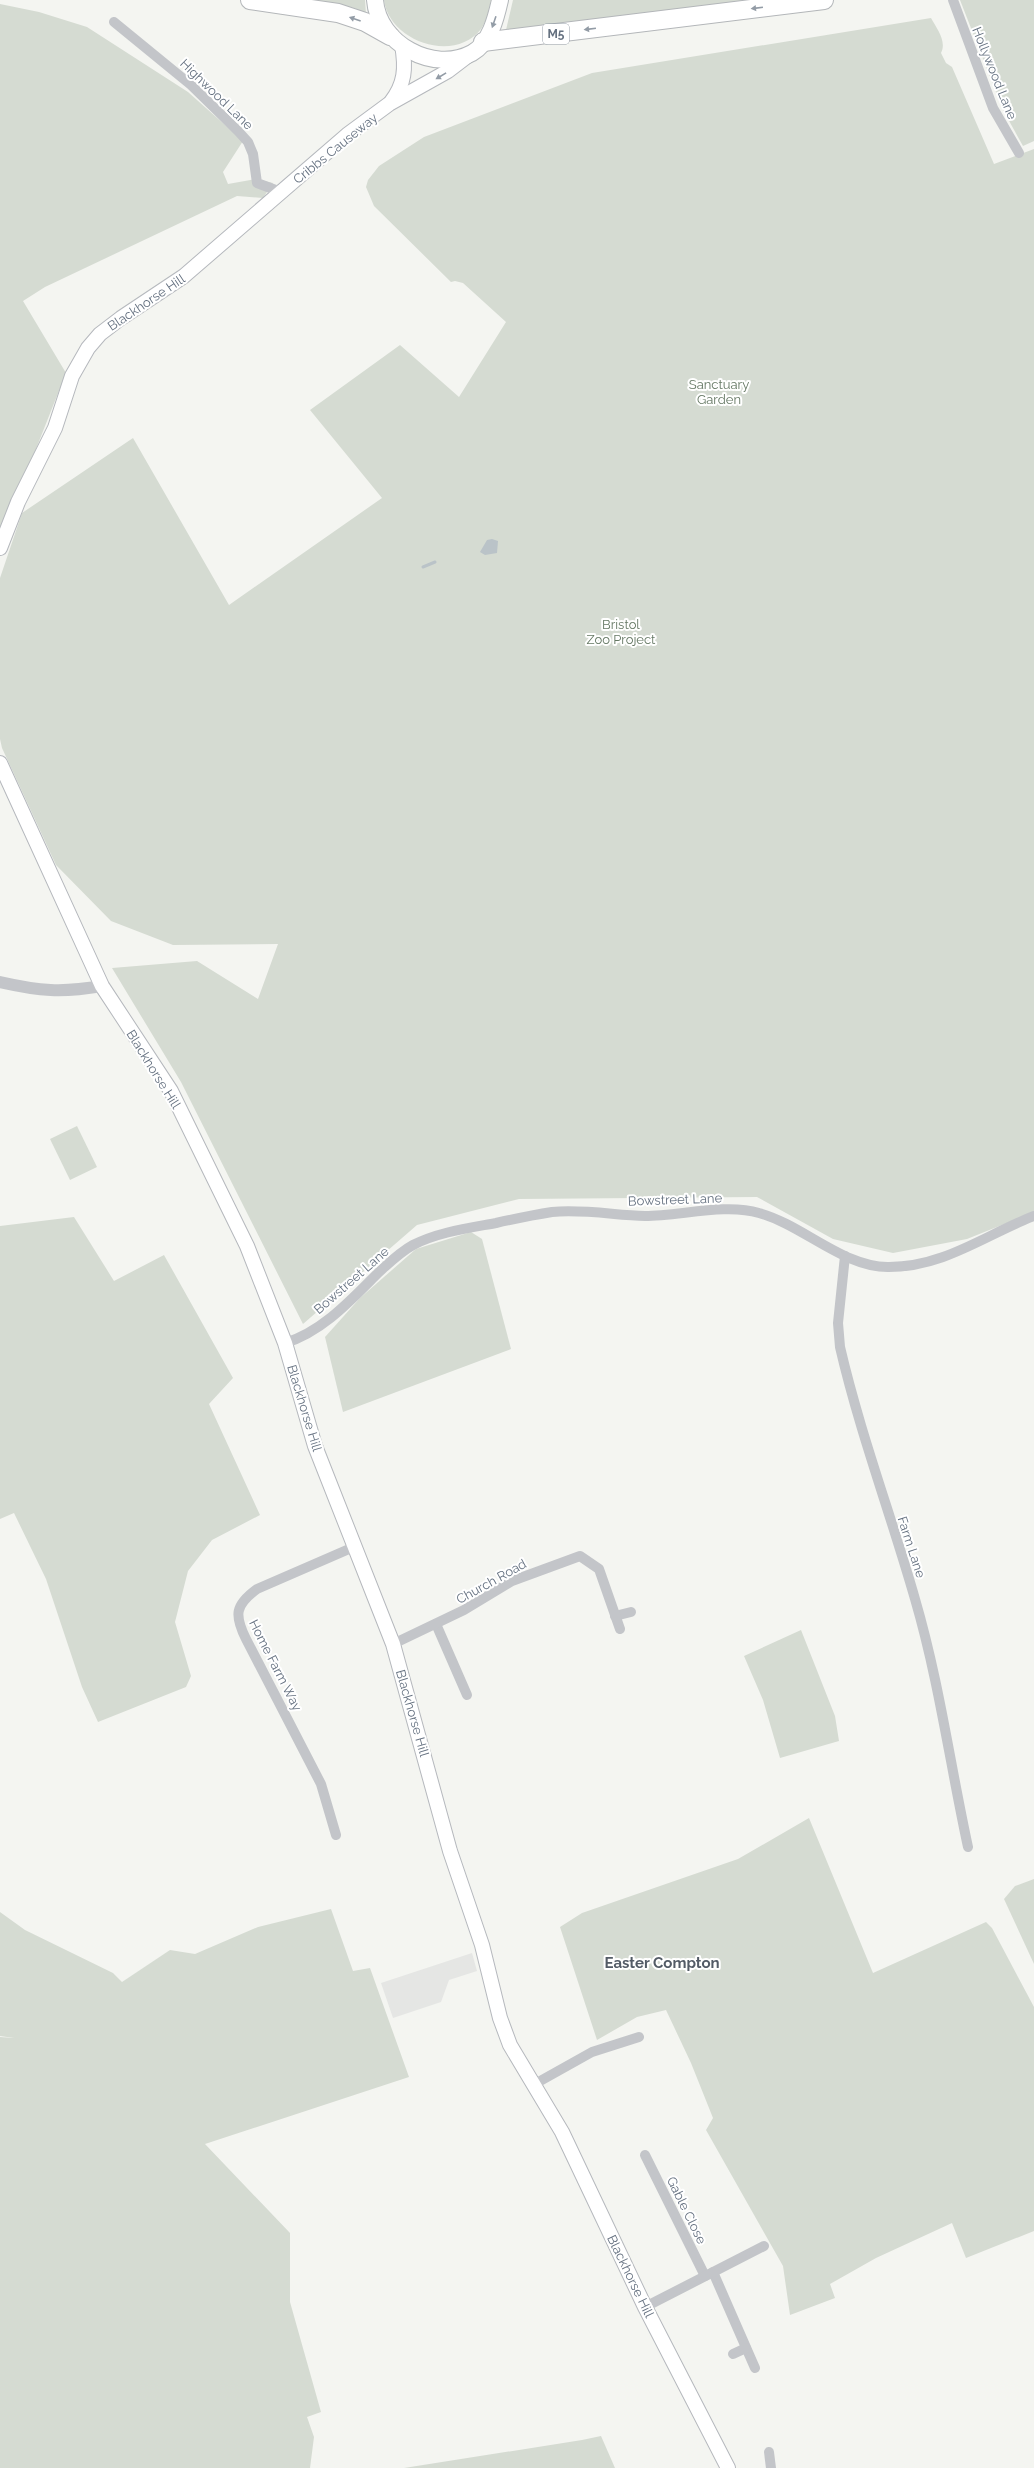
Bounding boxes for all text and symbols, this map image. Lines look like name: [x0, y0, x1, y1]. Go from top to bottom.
one-way arrow: [751, 5, 763, 11]
one-way arrow: [348, 15, 360, 21]
one-way arrow: [491, 17, 497, 29]
road number: M5: [543, 24, 569, 44]
street label: Hollywood Lane: [969, 25, 1020, 122]
one-way arrow: [584, 26, 596, 32]
street label: Highwood Lane: [177, 56, 256, 133]
one-way arrow: [435, 72, 447, 79]
street label: Cribbs Causeway: [290, 110, 380, 187]
street label: Blackhorse Hill: [105, 271, 188, 334]
park label: Sanctuary Garden: [689, 377, 749, 407]
park label: Bristol Zoo Project: [587, 617, 656, 647]
street label: Blackhorse Hill: [123, 1027, 184, 1112]
street label: Bowstreet Lane: [628, 1190, 723, 1209]
street label: Bowstreet Lane: [311, 1244, 392, 1317]
street label: Blackhorse Hill: [284, 1363, 325, 1454]
street label: Farm Lane: [895, 1515, 929, 1580]
street label: Church Road: [454, 1556, 529, 1607]
street label: Home Farm Way: [246, 1617, 305, 1713]
street label: Blackhorse Hill: [393, 1668, 432, 1759]
district label: Easter Compton: [604, 1954, 720, 1972]
street label: Gable Close: [664, 2174, 709, 2247]
street label: Blackhorse Hill: [604, 2233, 657, 2320]

